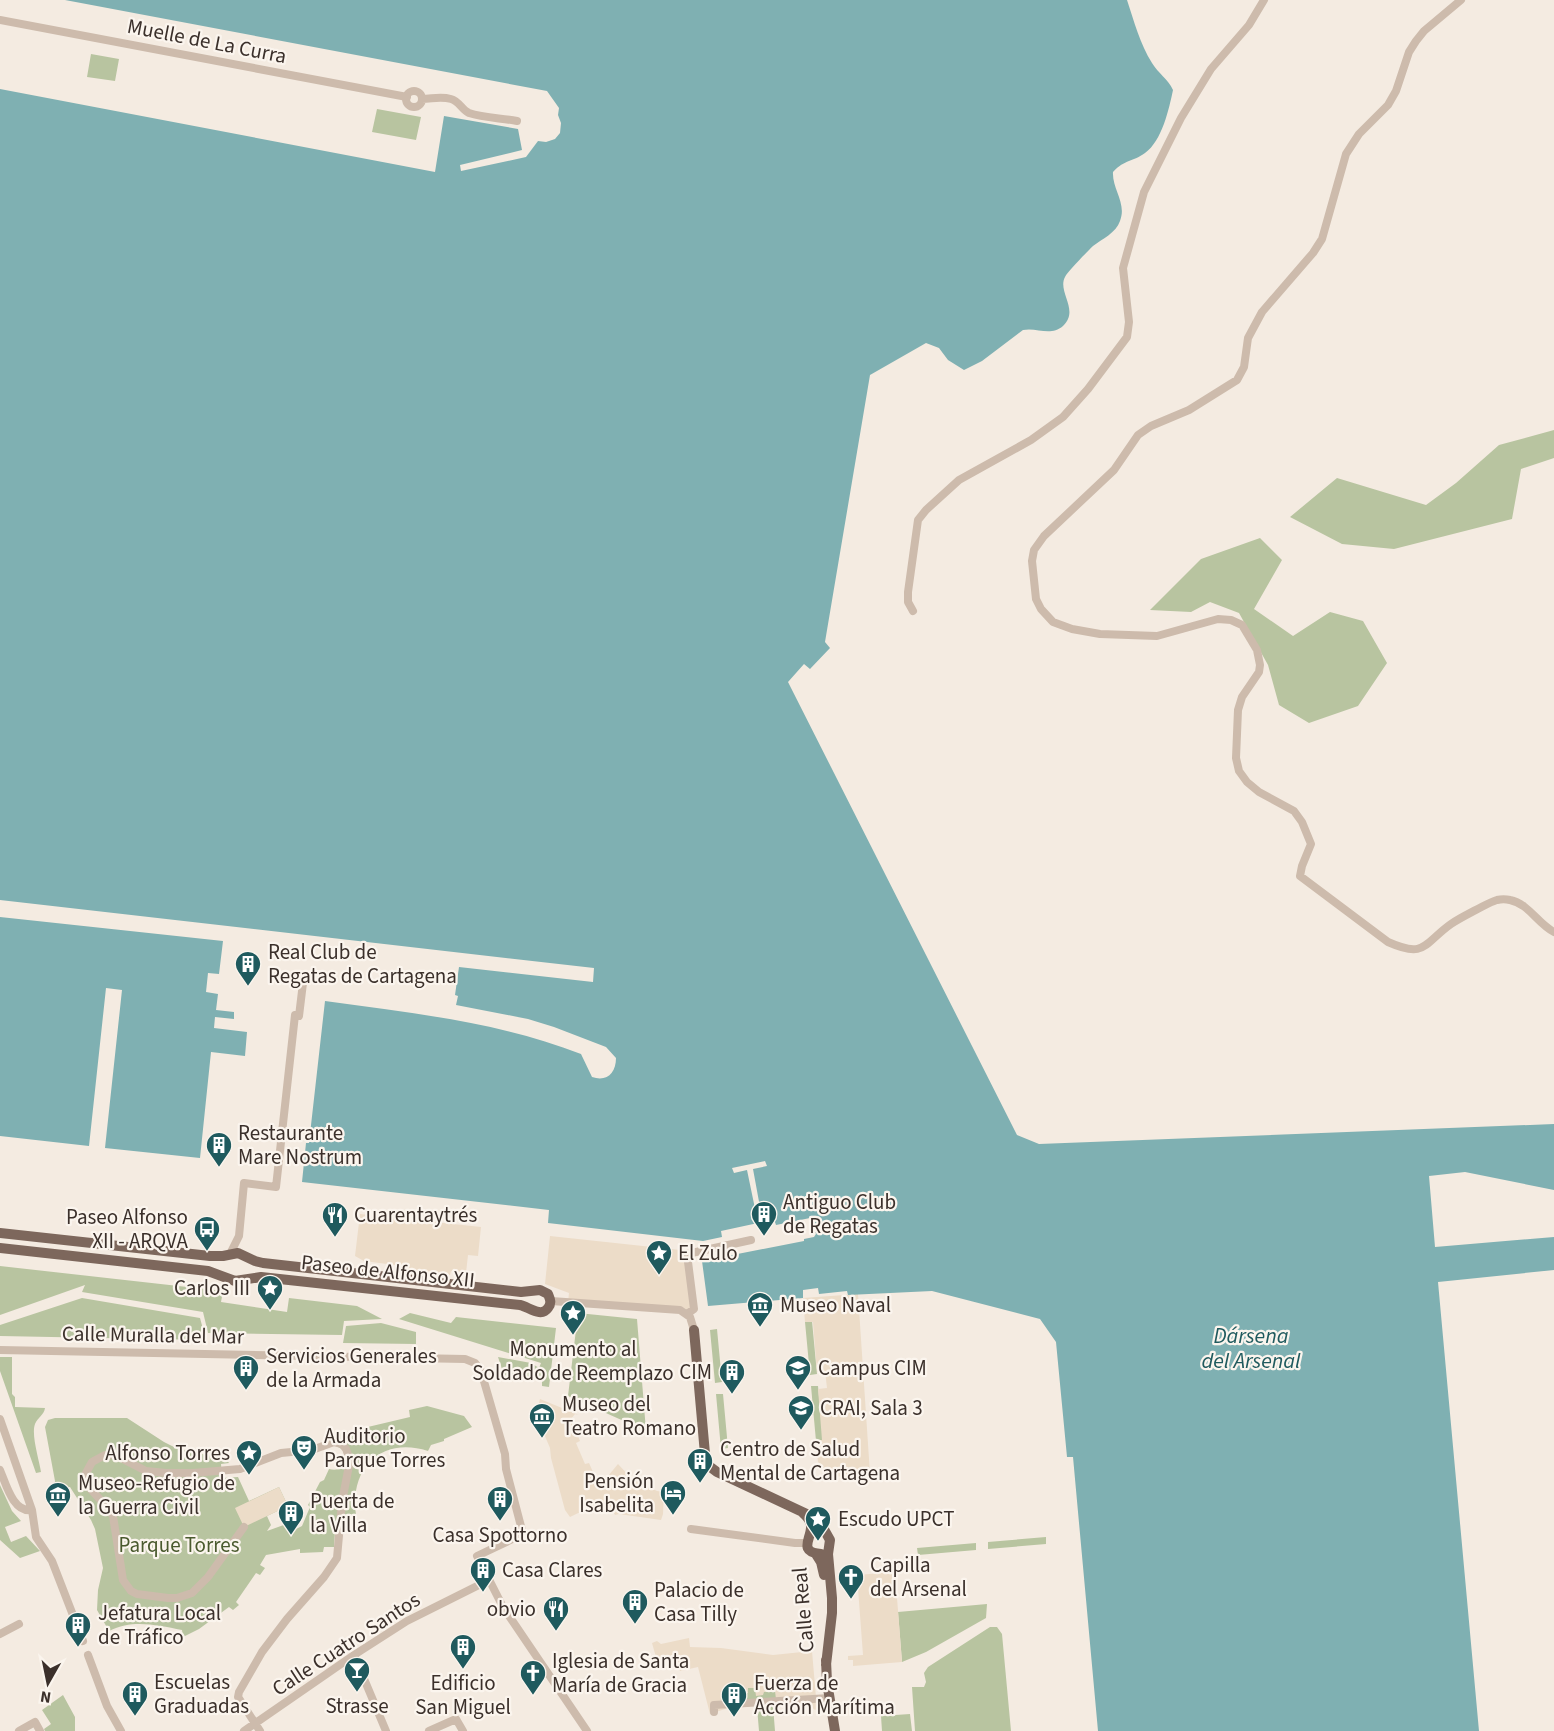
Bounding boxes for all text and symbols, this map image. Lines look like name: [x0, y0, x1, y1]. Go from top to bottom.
street label: Muelle de La Curra: [125, 11, 289, 71]
place label: Real Club de Regatas de Cartagena: [268, 937, 457, 991]
building icon: Real Club de Regatas de Cartagena: [233, 949, 263, 987]
place label: Restaurante Mare Nostrum: [238, 1118, 362, 1172]
building icon: Restaurante Mare Nostrum: [204, 1130, 234, 1168]
place label: Antiguo Club de Regatas: [783, 1187, 896, 1241]
building icon: Antiguo Club de Regatas: [749, 1199, 779, 1237]
restaurant icon: Cuarentaytrés: [320, 1200, 350, 1238]
place label: Cuarentaytrés: [354, 1200, 477, 1230]
place label: Paseo Alfonso XII - ARQVA: [66, 1202, 189, 1256]
bus stop icon: Paseo Alfonso XII - ARQVA: [192, 1214, 222, 1252]
place icon: El Zulo: [644, 1238, 674, 1276]
place label: El Zulo: [678, 1238, 738, 1268]
street label: Paseo de Alfonso XII: [300, 1247, 476, 1295]
place label: Carlos III: [174, 1273, 250, 1303]
place icon: Carlos III: [255, 1273, 285, 1311]
museum icon: Museo Naval: [745, 1290, 775, 1328]
place label: Museo Naval: [780, 1290, 891, 1320]
place icon: Monumento al Soldado de Reemplazo: [558, 1298, 588, 1336]
street label: Calle Muralla del Mar: [62, 1318, 245, 1352]
water label: Dársena del Arsenal: [1202, 1320, 1301, 1377]
place label: Monumento al Soldado de Reemplazo: [472, 1334, 674, 1388]
place label: Servicios Generales de la Armada: [266, 1341, 437, 1395]
building icon: Servicios Generales de la Armada: [231, 1353, 261, 1391]
school or university icon: Campus CIM: [783, 1353, 813, 1391]
place label: Campus CIM: [818, 1353, 927, 1383]
place label: CIM: [679, 1357, 712, 1387]
building icon: CIM: [717, 1357, 747, 1395]
place label: Museo del Teatro Romano: [562, 1389, 696, 1443]
school or university icon: CRAI, Sala 3: [786, 1393, 816, 1431]
place label: CRAI, Sala 3: [820, 1393, 923, 1423]
museum icon: Museo del Teatro Romano: [527, 1401, 557, 1439]
place label: Auditorio Parque Torres: [324, 1421, 445, 1475]
theatre icon: Auditorio Parque Torres: [289, 1433, 319, 1471]
place label: Centro de Salud Mental de Cartagena: [720, 1434, 900, 1488]
place label: Alfonso Torres: [105, 1438, 230, 1468]
place icon: Alfonso Torres: [234, 1438, 264, 1476]
building icon: Centro de Salud Mental de Cartagena: [685, 1446, 715, 1484]
place label: Pensión Isabelita: [579, 1466, 654, 1520]
place label: Museo-Refugio de la Guerra Civil: [78, 1468, 235, 1522]
hotel icon: Pensión Isabelita: [658, 1478, 688, 1516]
museum icon: Museo-Refugio de la Guerra Civil: [43, 1480, 73, 1518]
building icon: Casa Spottorno: [485, 1484, 515, 1522]
place label: Puerta de la Villa: [310, 1486, 395, 1540]
building icon: Puerta de la Villa: [276, 1498, 306, 1536]
place icon: Escudo UPCT: [803, 1504, 833, 1542]
place label: Escudo UPCT: [838, 1504, 954, 1534]
place label: Casa Spottorno: [432, 1520, 568, 1550]
park label: Parque Torres: [118, 1530, 240, 1560]
place label: Capilla del Arsenal: [870, 1550, 967, 1604]
building icon: Casa Clares: [468, 1555, 498, 1593]
place label: Casa Clares: [502, 1555, 603, 1585]
church icon: Capilla del Arsenal: [836, 1562, 866, 1600]
street label: Calle Real: [784, 1566, 822, 1654]
place label: Palacio de Casa Tilly: [654, 1575, 744, 1629]
street label: Calle Cuatro Santos: [266, 1585, 426, 1703]
building icon: Palacio de Casa Tilly: [620, 1587, 650, 1625]
place label: obvio: [487, 1594, 536, 1624]
restaurant icon: obvio: [541, 1594, 571, 1632]
place label: Jefatura Local de Tráfico: [98, 1598, 221, 1652]
building icon: Jefatura Local de Tráfico: [63, 1610, 93, 1648]
building icon: Edificio San Miguel: [448, 1632, 478, 1670]
place label: Iglesia de Santa María de Gracia: [552, 1646, 689, 1700]
north arrow: [18, 1653, 78, 1713]
bar icon: Strasse: [342, 1655, 372, 1693]
church icon: Iglesia de Santa María de Gracia: [518, 1658, 548, 1696]
place label: Escuelas Graduadas: [154, 1667, 249, 1721]
place label: Edificio San Miguel: [415, 1668, 511, 1722]
place label: Fuerza de Acción Marítima: [754, 1668, 895, 1722]
building icon: Escuelas Graduadas: [120, 1679, 150, 1717]
building icon: Fuerza de Acción Marítima: [719, 1680, 749, 1718]
text: N: [39, 1685, 53, 1709]
place label: Strasse: [325, 1691, 389, 1721]

